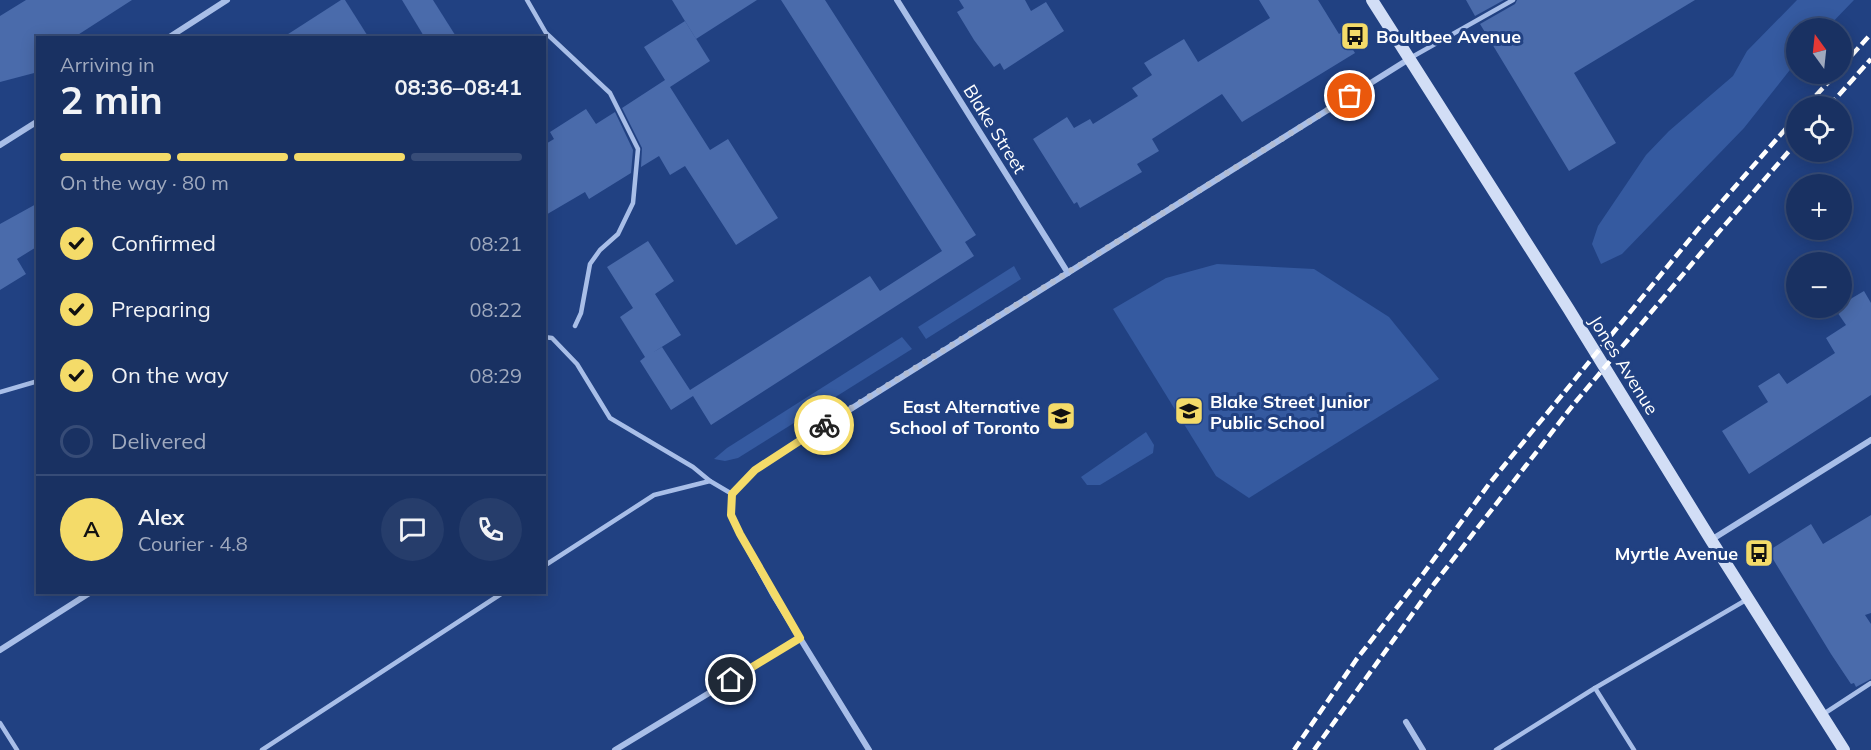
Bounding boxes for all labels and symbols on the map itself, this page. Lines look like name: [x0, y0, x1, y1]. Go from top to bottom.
north arrow: [1786, 18, 1852, 84]
bus stop icon: Boultbee Avenue: [1339, 20, 1371, 52]
place label: Boultbee Avenue: [1376, 25, 1521, 48]
pin: [1324, 70, 1375, 121]
street label: Blake Street: [959, 80, 1031, 178]
street label: Jones Avenue: [1584, 311, 1664, 419]
place label: Blake Street Junior Public School: [1210, 390, 1371, 434]
courier: [794, 395, 854, 455]
place label: East Alternative School of Toronto: [889, 395, 1040, 439]
school or university icon: Blake Street Junior Public School: [1173, 395, 1205, 427]
school or university icon: East Alternative School of Toronto: [1045, 400, 1077, 432]
bus stop icon: Myrtle Avenue: [1743, 537, 1775, 569]
place label: Myrtle Avenue: [1615, 542, 1738, 565]
pin: [705, 654, 756, 705]

